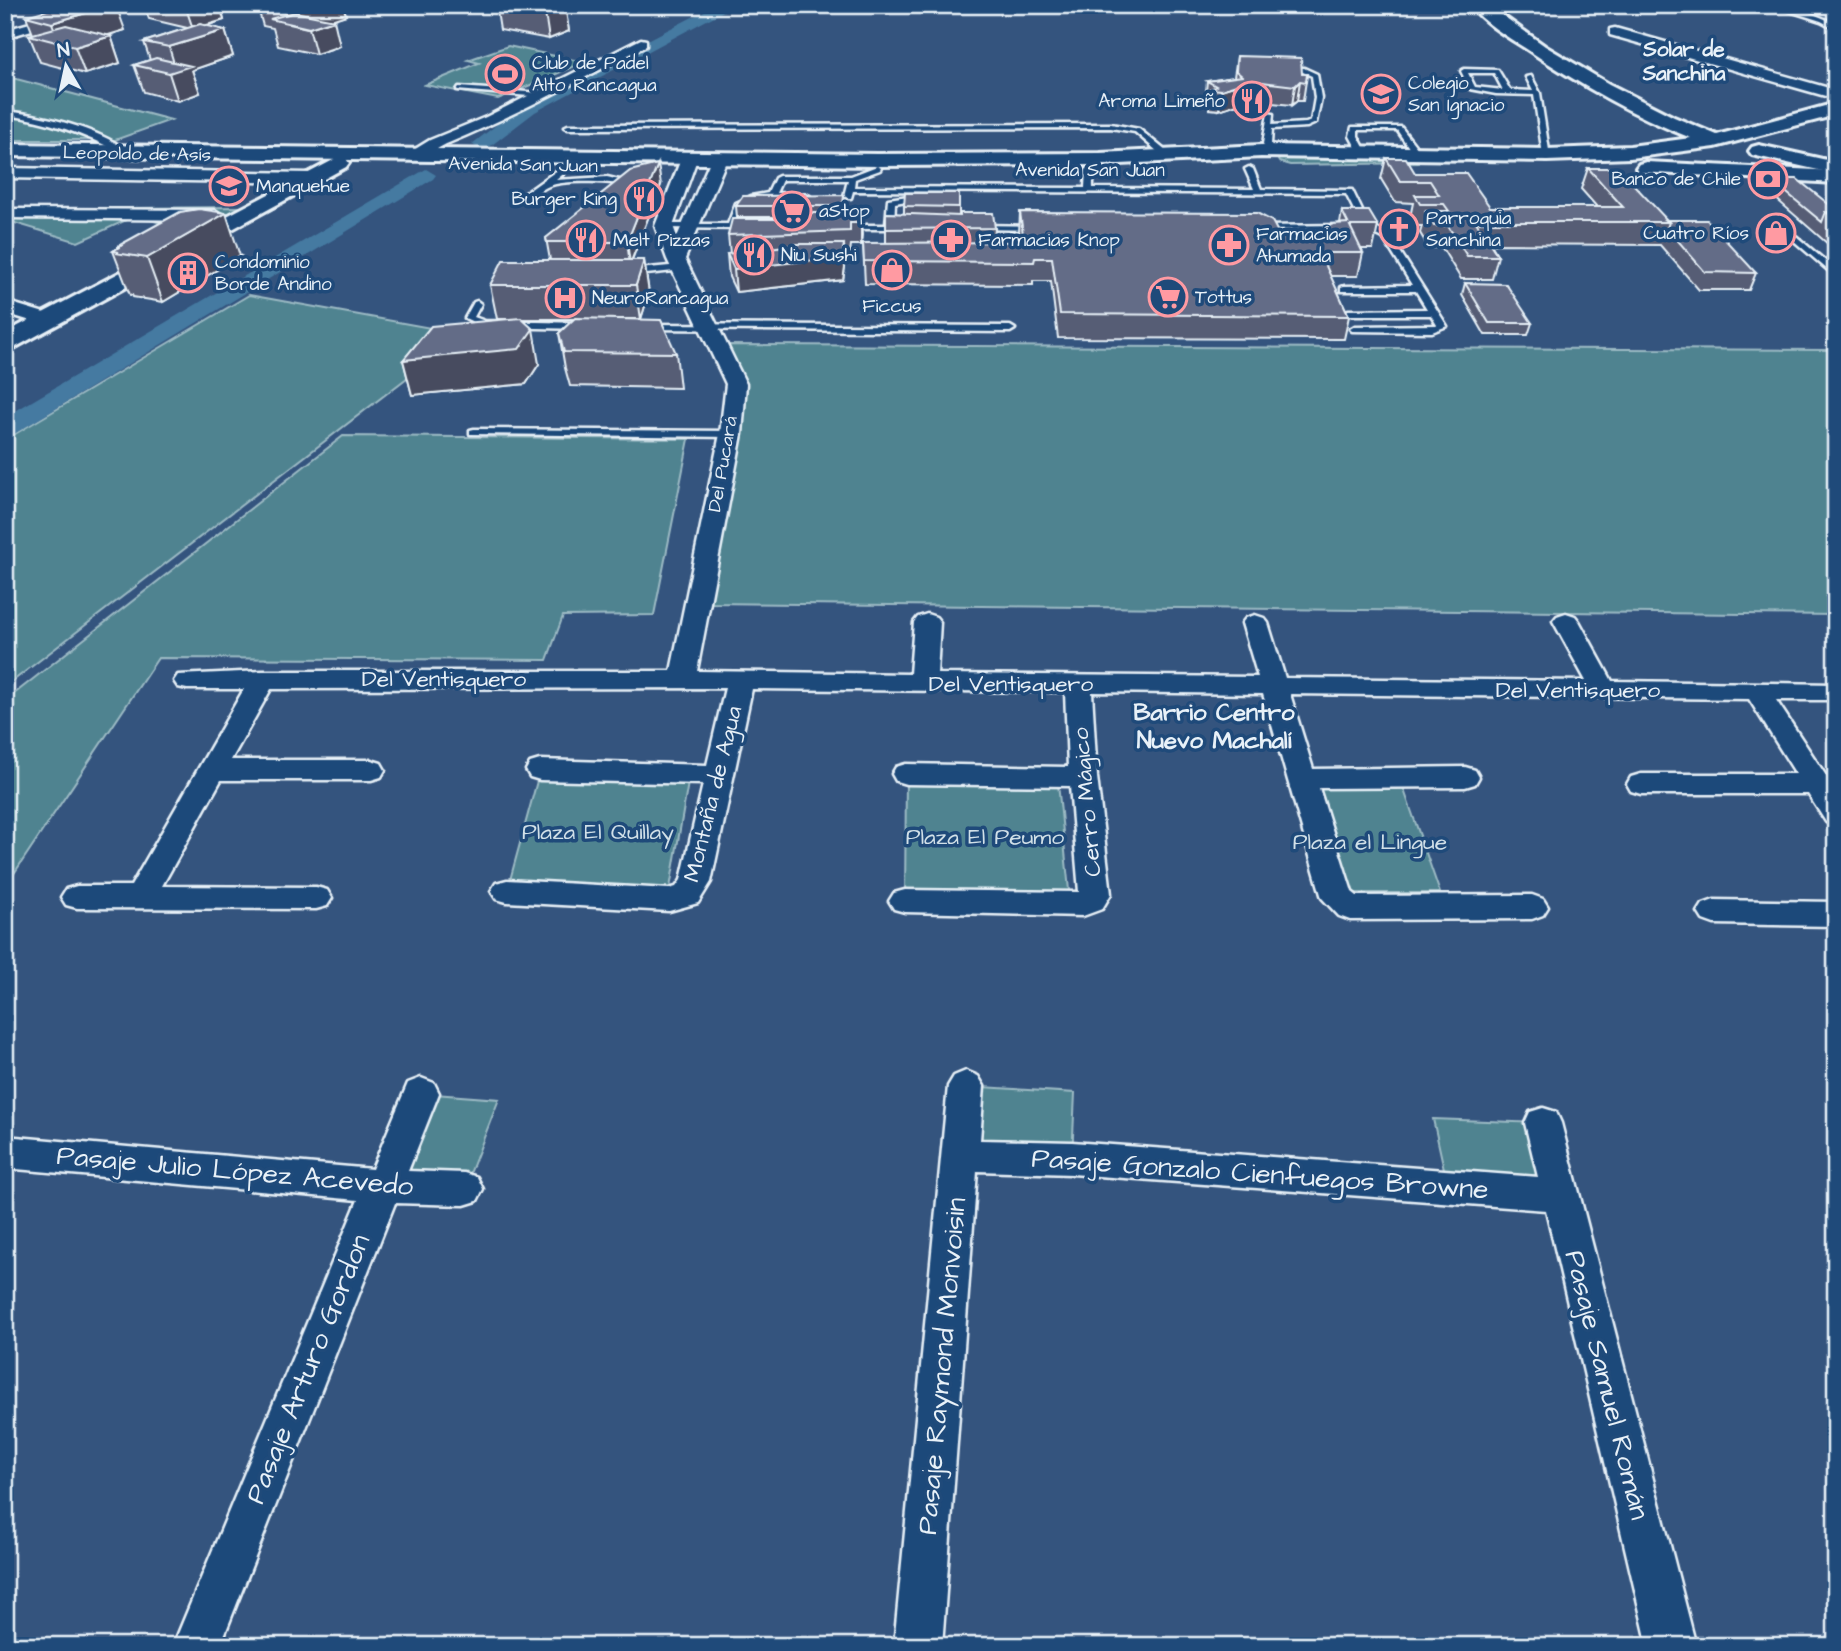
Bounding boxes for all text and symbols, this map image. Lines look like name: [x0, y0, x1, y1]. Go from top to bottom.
north arrow: [32, 32, 102, 102]
district label: Solar de Sanchina: [1642, 35, 1726, 88]
text: N: [56, 36, 72, 65]
place label: Club de Padel Alto Rancagua: [532, 50, 657, 100]
sports icon: Club de Padel Alto Rancagua: [484, 53, 526, 95]
place label: Colegio San Ignacio: [1408, 70, 1505, 120]
school or university icon: Colegio San Ignacio: [1360, 73, 1402, 115]
restaurant icon: Aroma Limeño: [1231, 80, 1273, 122]
place label: Aroma Limeño: [1098, 88, 1225, 115]
street label: Leopoldo de Asís: [63, 139, 211, 169]
street label: Avenida San Juan: [448, 150, 598, 180]
street label: Avenida San Juan: [1015, 157, 1165, 184]
bank icon: Banco de Chile: [1747, 158, 1789, 200]
school or university icon: Manquehue: [208, 165, 250, 207]
place label: Banco de Chile: [1611, 166, 1741, 193]
place label: Manquehue: [256, 173, 350, 200]
restaurant icon: Burger King: [623, 178, 665, 220]
place label: Burger King: [512, 186, 617, 214]
supermarket icon: aStop: [771, 190, 813, 232]
place label: aStop: [819, 198, 870, 225]
place label: Parroquia Sanchina: [1426, 205, 1512, 254]
church icon: Parroquia Sanchina: [1378, 208, 1420, 250]
shop icon: Cuatro Ríos: [1755, 212, 1797, 254]
restaurant icon: Melt Pizzas: [565, 219, 607, 261]
pharmacy icon: Farmacias Knop: [930, 219, 972, 261]
place label: Cuatro Ríos: [1643, 220, 1749, 247]
place label: Farmacias Ahumada: [1256, 221, 1348, 270]
pharmacy icon: Farmacias Ahumada: [1208, 224, 1250, 266]
place label: Melt Pizzas: [613, 227, 710, 254]
place label: Farmacias Knop: [978, 227, 1120, 254]
restaurant icon: Niu Sushi: [733, 234, 775, 276]
place label: Niu Sushi: [781, 242, 857, 269]
place label: Condominio Borde Andino: [215, 249, 332, 298]
shop icon: Ficcus: [871, 249, 913, 291]
building icon: Condominio Borde Andino: [167, 252, 209, 294]
supermarket icon: Tottus: [1147, 276, 1189, 318]
hospital icon: NeuroRancagua: [544, 277, 586, 319]
place label: Tottus: [1195, 284, 1252, 311]
place label: NeuroRancagua: [592, 285, 729, 313]
place label: Ficcus: [862, 293, 922, 320]
street label: Del Pucará: [701, 414, 745, 514]
street label: Del Ventisquero: [362, 663, 526, 695]
street label: Del Ventisquero: [929, 668, 1093, 700]
street label: Del Ventisquero: [1496, 674, 1660, 706]
district label: Barrio Centro Nuevo Machalí: [1134, 696, 1295, 758]
street label: Montaña de Agua: [676, 702, 751, 886]
street label: Cerro Mágico: [1065, 726, 1110, 878]
park label: Plaza El Quillay: [522, 816, 674, 849]
park label: Plaza El Peumo: [906, 821, 1064, 853]
park label: Plaza el Lingue: [1293, 826, 1447, 859]
street label: Pasaje Julio López Acevedo: [55, 1136, 415, 1206]
street label: Pasaje Gonzalo Cienfuegos Browne: [1030, 1139, 1490, 1210]
street label: Pasaje Raymond Monvoisin: [908, 1196, 978, 1536]
street label: Pasaje Arturo Gordon: [236, 1228, 380, 1510]
street label: Pasaje Samuel Román: [1555, 1246, 1659, 1524]

